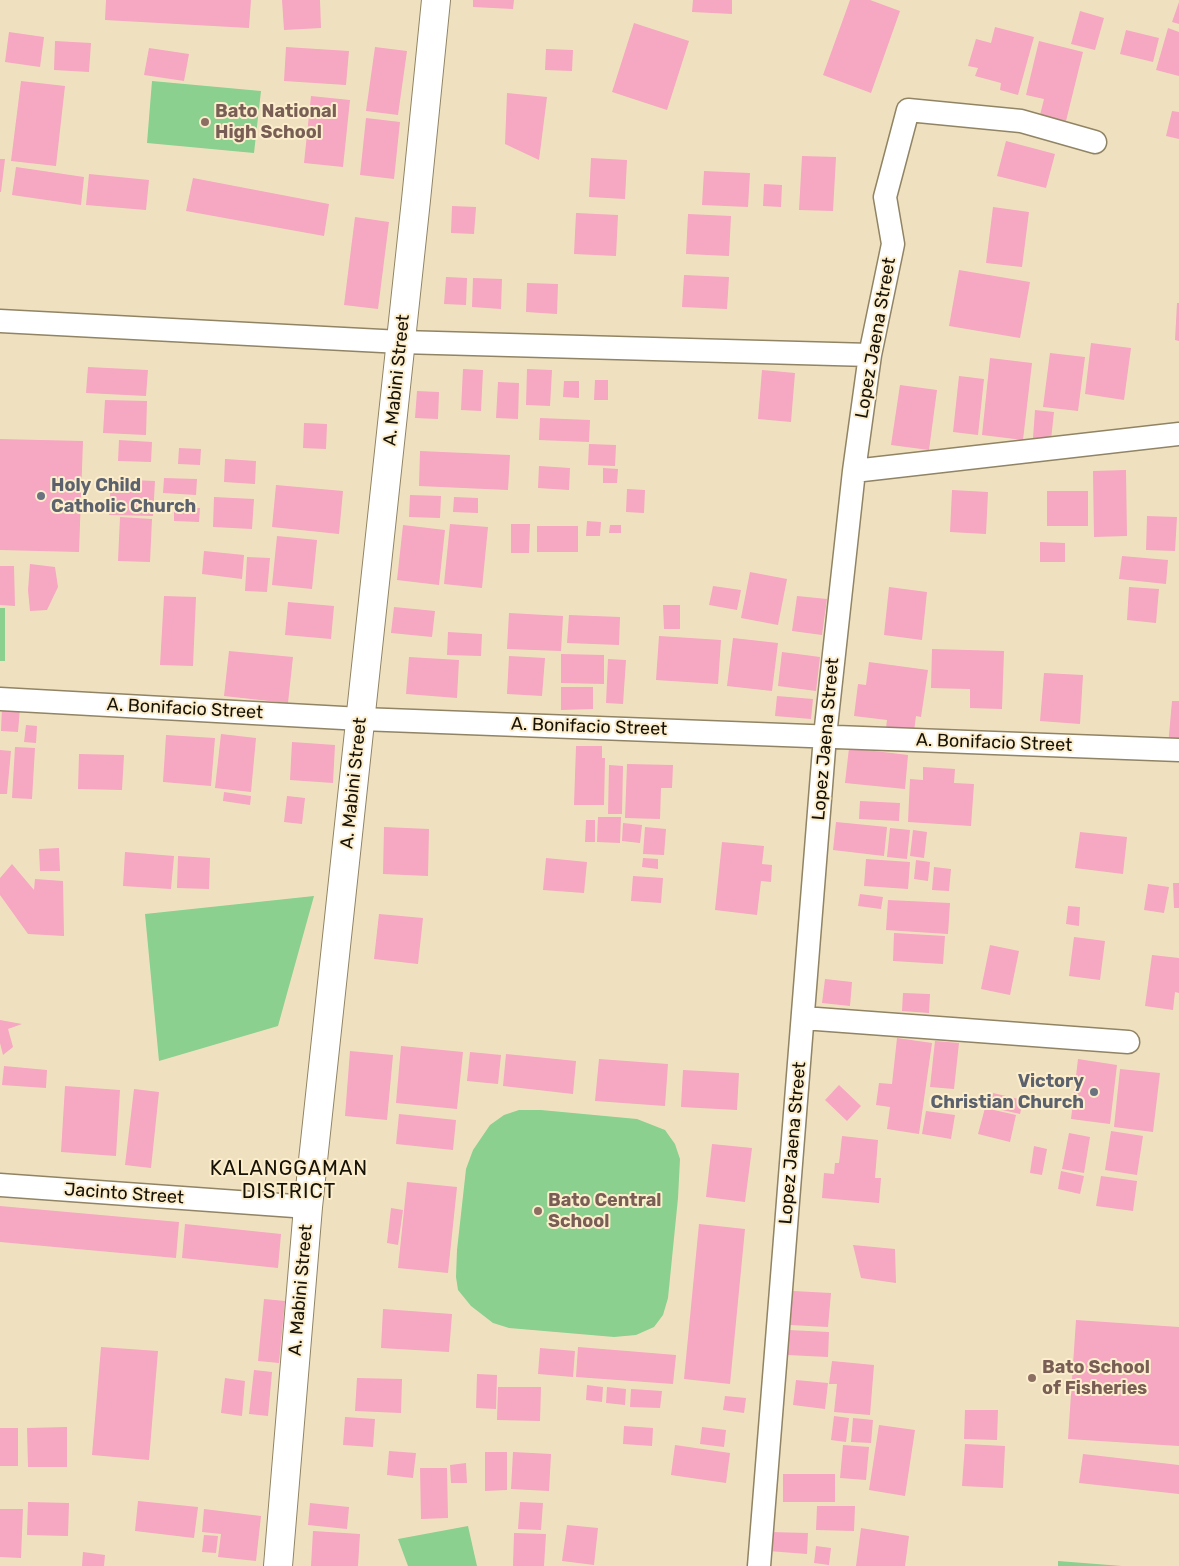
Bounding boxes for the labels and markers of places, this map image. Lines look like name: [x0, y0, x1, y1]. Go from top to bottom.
place label: Bato National High School: [215, 101, 337, 144]
marker: Bato National High School: [199, 116, 211, 128]
place label: Holy Child Catholic Church: [51, 475, 196, 518]
marker: Holy Child Catholic Church: [35, 490, 47, 502]
place label: Victory Christian Church: [931, 1071, 1084, 1114]
marker: Victory Christian Church: [1088, 1086, 1100, 1098]
place label: Bato Central School: [548, 1190, 661, 1232]
marker: Bato Central School: [532, 1205, 544, 1217]
place label: Bato School of Fisheries: [1042, 1357, 1150, 1400]
marker: Bato School of Fisheries: [1026, 1372, 1038, 1384]

